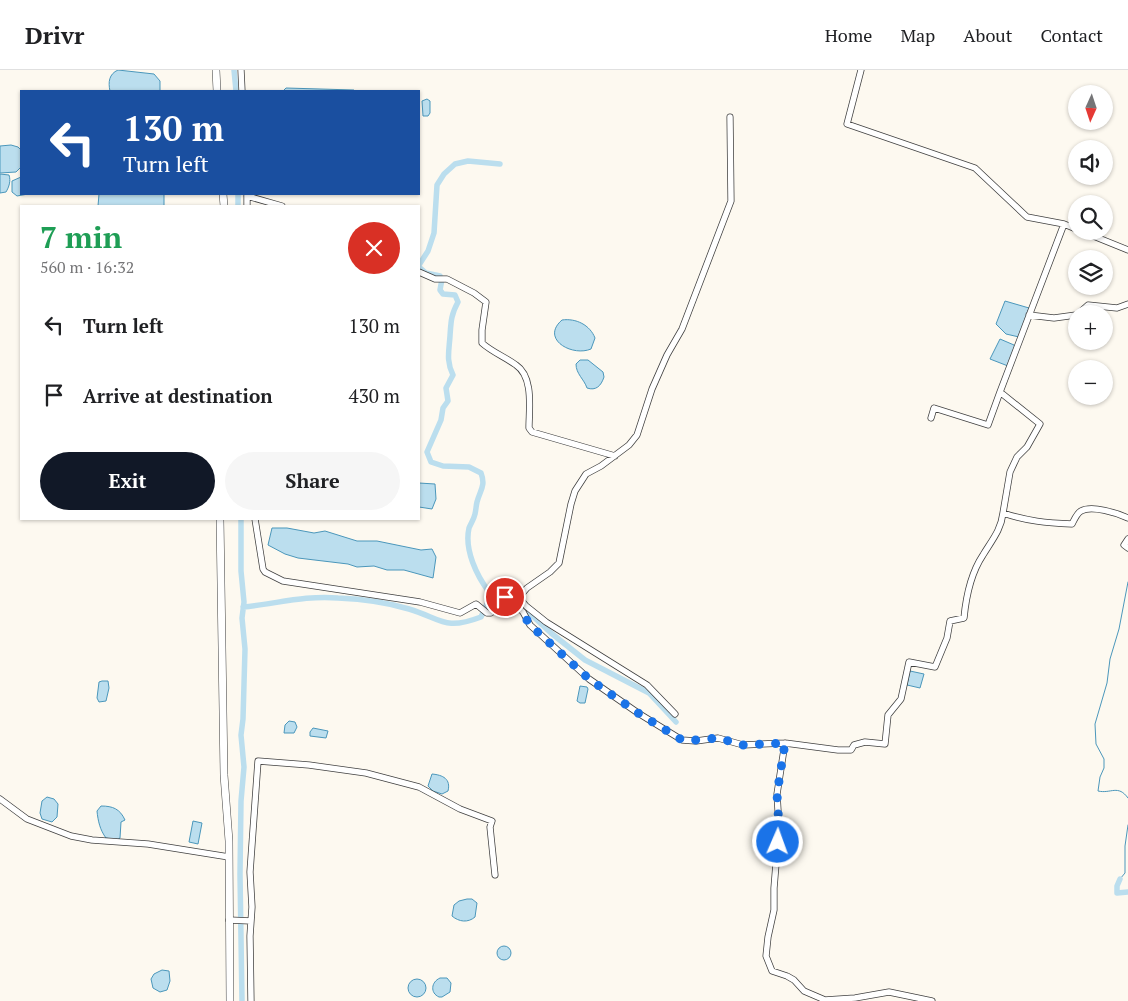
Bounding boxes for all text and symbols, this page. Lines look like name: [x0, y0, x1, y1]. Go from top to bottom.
text: Drivr: [25, 19, 84, 51]
text: Home: [825, 23, 872, 47]
text: Map: [900, 23, 935, 47]
text: About: [963, 23, 1012, 47]
text: Contact: [1040, 23, 1103, 47]
north arrow: [1068, 85, 1112, 130]
map controls: [1068, 85, 1113, 405]
text: 130 m: [123, 105, 224, 151]
icon: left: [40, 110, 105, 175]
button: sound: [1068, 140, 1113, 185]
text: Turn left: [123, 149, 209, 178]
button: search: [1068, 195, 1113, 240]
text: 7 min: [40, 217, 122, 257]
button: close: [348, 222, 400, 274]
button: layers: [1068, 250, 1113, 295]
text: 560 m · 16:32: [40, 256, 134, 278]
button: +: [1068, 305, 1113, 350]
icon: left: [40, 311, 68, 339]
text: Turn left: [83, 313, 164, 338]
text: 130 m: [349, 313, 400, 338]
button: −: [1068, 360, 1113, 405]
icon: arrive: [40, 381, 68, 409]
text: Arrive at destination: [83, 383, 272, 408]
text: 430 m: [349, 383, 400, 408]
button: Exit: [40, 452, 215, 510]
button: Share: [225, 452, 400, 510]
pin: [484, 576, 526, 618]
icon: arrive: [491, 583, 519, 611]
position arrow: [751, 815, 803, 867]

